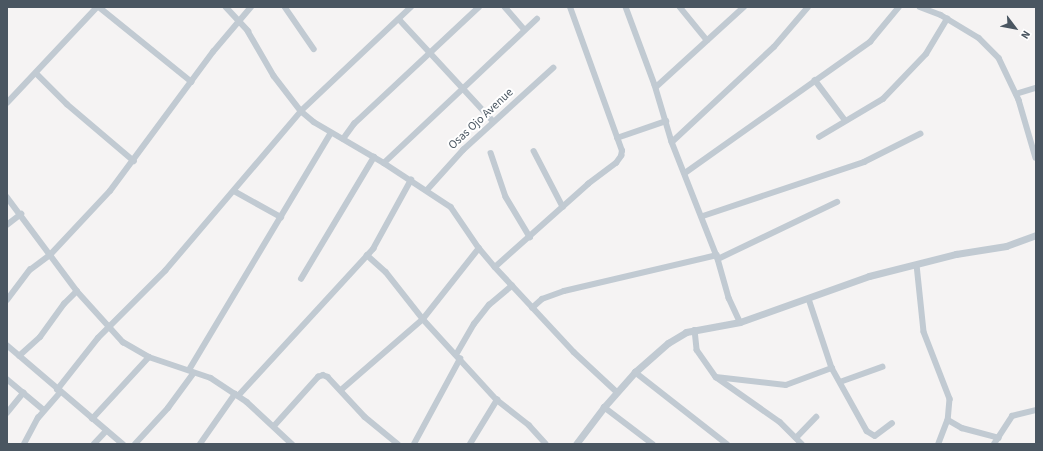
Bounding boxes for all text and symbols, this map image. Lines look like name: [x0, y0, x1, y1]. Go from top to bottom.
north arrow: [995, 8, 1035, 48]
text: N: [1017, 28, 1034, 42]
street label: Osas Ojo Avenue: [446, 85, 516, 153]

